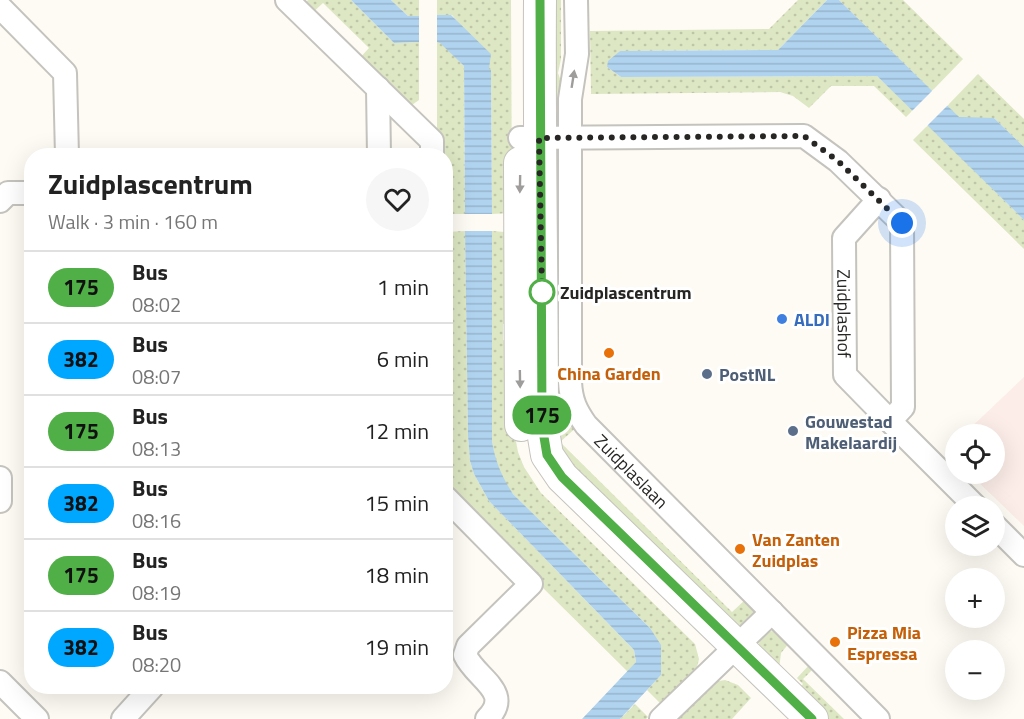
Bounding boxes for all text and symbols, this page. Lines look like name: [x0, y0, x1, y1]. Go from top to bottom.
one-way arrow: [569, 70, 578, 89]
text: Zuidplascentrum: [48, 162, 253, 205]
button: heart: [366, 168, 429, 231]
one-way arrow: [515, 175, 525, 194]
text: Walk · 3 min · 160 m: [48, 206, 218, 237]
your location: [887, 208, 917, 238]
text: Bus: [132, 255, 168, 289]
street label: Zuidplashof: [831, 269, 858, 358]
text: 1 min: [377, 270, 429, 304]
text: 175: [63, 271, 99, 303]
marker: Zuidplascentrum: [529, 279, 555, 305]
place label: Zuidplascentrum: [560, 279, 692, 306]
text: 08:02: [132, 289, 181, 320]
place label: ALDI: [794, 306, 830, 333]
marker: ALDI: [775, 312, 789, 326]
text: Bus: [132, 327, 168, 361]
text: 6 min: [377, 342, 429, 376]
text: 382: [63, 343, 99, 375]
marker: China Garden: [602, 346, 616, 360]
place label: China Garden: [557, 360, 661, 387]
text: 08:07: [132, 361, 181, 392]
place label: PostNL: [719, 361, 776, 388]
marker: PostNL: [700, 367, 714, 381]
one-way arrow: [515, 370, 525, 389]
line badge: 175: [508, 396, 576, 434]
text: Bus: [132, 399, 168, 433]
text: 175: [524, 399, 560, 431]
place label: Gouwestad Makelaardij: [805, 408, 897, 456]
text: 12 min: [364, 414, 429, 448]
text: 175: [63, 415, 99, 447]
marker: Gouwestad Makelaardij: [786, 424, 800, 438]
map controls: [945, 424, 1005, 700]
button: locate: [945, 424, 1005, 484]
street label: Zuidplaslaan: [588, 428, 675, 514]
text: 08:13: [132, 433, 181, 464]
text: Bus: [132, 471, 168, 505]
text: 15 min: [364, 486, 429, 520]
text: 382: [63, 487, 99, 519]
button: layers: [945, 496, 1005, 556]
text: 08:16: [132, 505, 181, 536]
place label: Van Zanten Zuidplas: [752, 526, 840, 574]
marker: Van Zanten Zuidplas: [733, 542, 747, 556]
text: Bus: [132, 543, 168, 577]
text: 18 min: [364, 558, 429, 592]
text: 175: [63, 559, 99, 591]
button: +: [945, 568, 1005, 628]
text: 08:19: [132, 577, 181, 608]
text: Bus: [132, 615, 168, 649]
place label: Pizza Mia Espressa: [847, 619, 921, 667]
text: 19 min: [364, 630, 429, 664]
text: 382: [63, 631, 99, 663]
marker: Pizza Mia Espressa: [828, 635, 842, 649]
button: −: [945, 640, 1005, 700]
text: 08:20: [132, 649, 181, 680]

